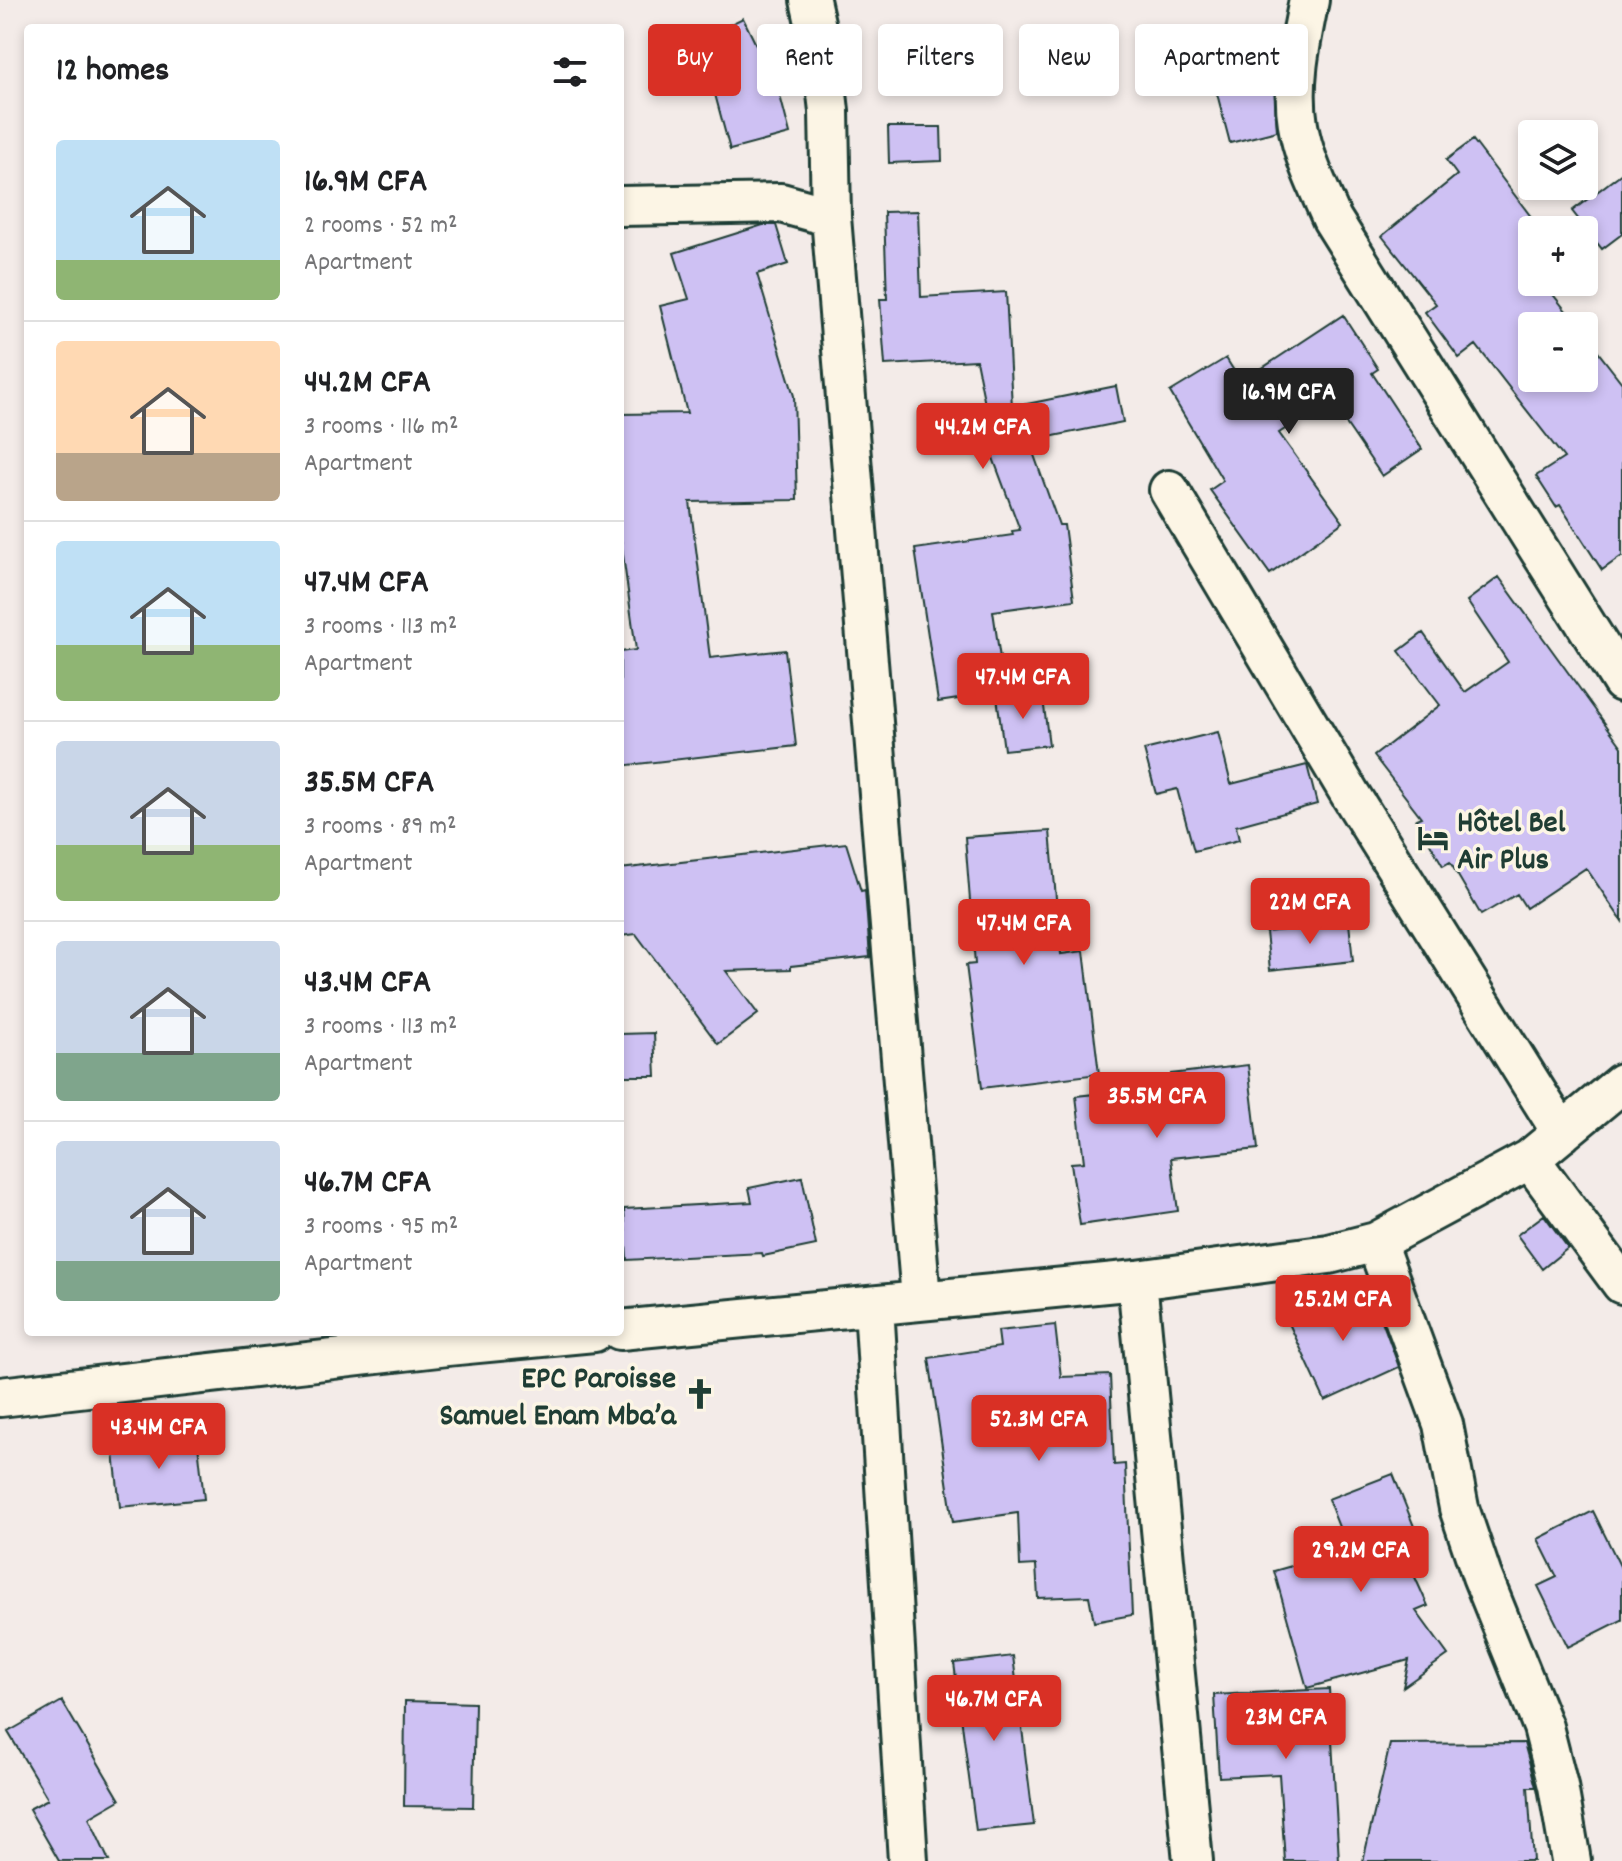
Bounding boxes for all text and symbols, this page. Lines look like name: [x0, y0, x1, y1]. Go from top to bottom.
chip: Buy: [648, 24, 741, 96]
chip: Rent: [757, 24, 862, 96]
chip: Filters: [878, 24, 1003, 96]
chip: New: [1019, 24, 1119, 96]
chip: Apartment: [1135, 24, 1308, 96]
text: 12 homes: [56, 48, 169, 97]
icon: filters: [548, 50, 592, 94]
map controls: [1518, 120, 1598, 392]
button: layers: [1518, 120, 1598, 200]
text: 16.9M CFA: [304, 159, 428, 208]
icon: home: [120, 172, 216, 268]
text: 2 rooms · 52 m²: [304, 208, 457, 245]
button: +: [1518, 216, 1598, 296]
text: Apartment: [304, 245, 413, 282]
button: −: [1518, 312, 1598, 392]
text: 44.2M CFA: [304, 360, 431, 409]
pin: 16.9M CFA: [1197, 368, 1381, 436]
icon: home: [120, 373, 216, 469]
text: 16.9M CFA: [1242, 375, 1336, 412]
pin: 44.2M CFA: [891, 403, 1075, 471]
text: 3 rooms · 116 m²: [304, 409, 458, 446]
text: 44.2M CFA: [934, 410, 1032, 447]
text: Apartment: [304, 446, 413, 483]
text: 47.4M CFA: [304, 560, 429, 609]
icon: home: [120, 573, 216, 669]
text: 3 rooms · 113 m²: [304, 609, 457, 646]
text: Apartment: [304, 646, 413, 683]
pin: 47.4M CFA: [931, 653, 1115, 721]
text: 47.4M CFA: [975, 660, 1071, 697]
text: 35.5M CFA: [304, 760, 434, 809]
icon: home: [120, 773, 216, 869]
place label: Hôtel Bel Air Plus: [1457, 802, 1566, 885]
text: 3 rooms · 89 m²: [304, 809, 457, 846]
hotel icon: Hôtel Bel Air Plus: [1416, 821, 1450, 855]
text: Apartment: [304, 846, 413, 883]
pin: 22M CFA: [1236, 878, 1384, 946]
text: 22M CFA: [1269, 885, 1351, 922]
pin: 47.4M CFA: [932, 899, 1116, 967]
text: 47.4M CFA: [976, 906, 1072, 943]
text: 43.4M CFA: [304, 960, 431, 1009]
icon: home: [120, 973, 216, 1069]
text: 3 rooms · 113 m²: [304, 1009, 457, 1046]
text: Apartment: [304, 1046, 413, 1083]
pin: 35.5M CFA: [1065, 1072, 1249, 1140]
text: 35.5M CFA: [1107, 1079, 1207, 1116]
text: 46.7M CFA: [304, 1160, 432, 1209]
icon: home: [120, 1173, 216, 1269]
text: 3 rooms · 95 m²: [304, 1209, 458, 1246]
text: Apartment: [304, 1246, 413, 1283]
pin: 25.2M CFA: [1251, 1275, 1435, 1343]
text: 25.2M CFA: [1294, 1282, 1392, 1319]
place label: EPC Paroisse Samuel Enam Mba’a: [439, 1358, 677, 1441]
church icon: EPC Paroisse Samuel Enam Mba’a: [683, 1377, 717, 1411]
pin: 52.3M CFA: [947, 1395, 1131, 1463]
text: 52.3M CFA: [989, 1402, 1089, 1439]
pin: 43.4M CFA: [67, 1403, 251, 1471]
text: 43.4M CFA: [110, 1410, 208, 1447]
pin: 29.2M CFA: [1269, 1526, 1453, 1594]
text: 29.2M CFA: [1312, 1533, 1410, 1570]
pin: 46.7M CFA: [902, 1675, 1086, 1743]
text: 46.7M CFA: [945, 1682, 1043, 1719]
pin: 23M CFA: [1212, 1693, 1360, 1761]
text: 23M CFA: [1245, 1700, 1327, 1737]

